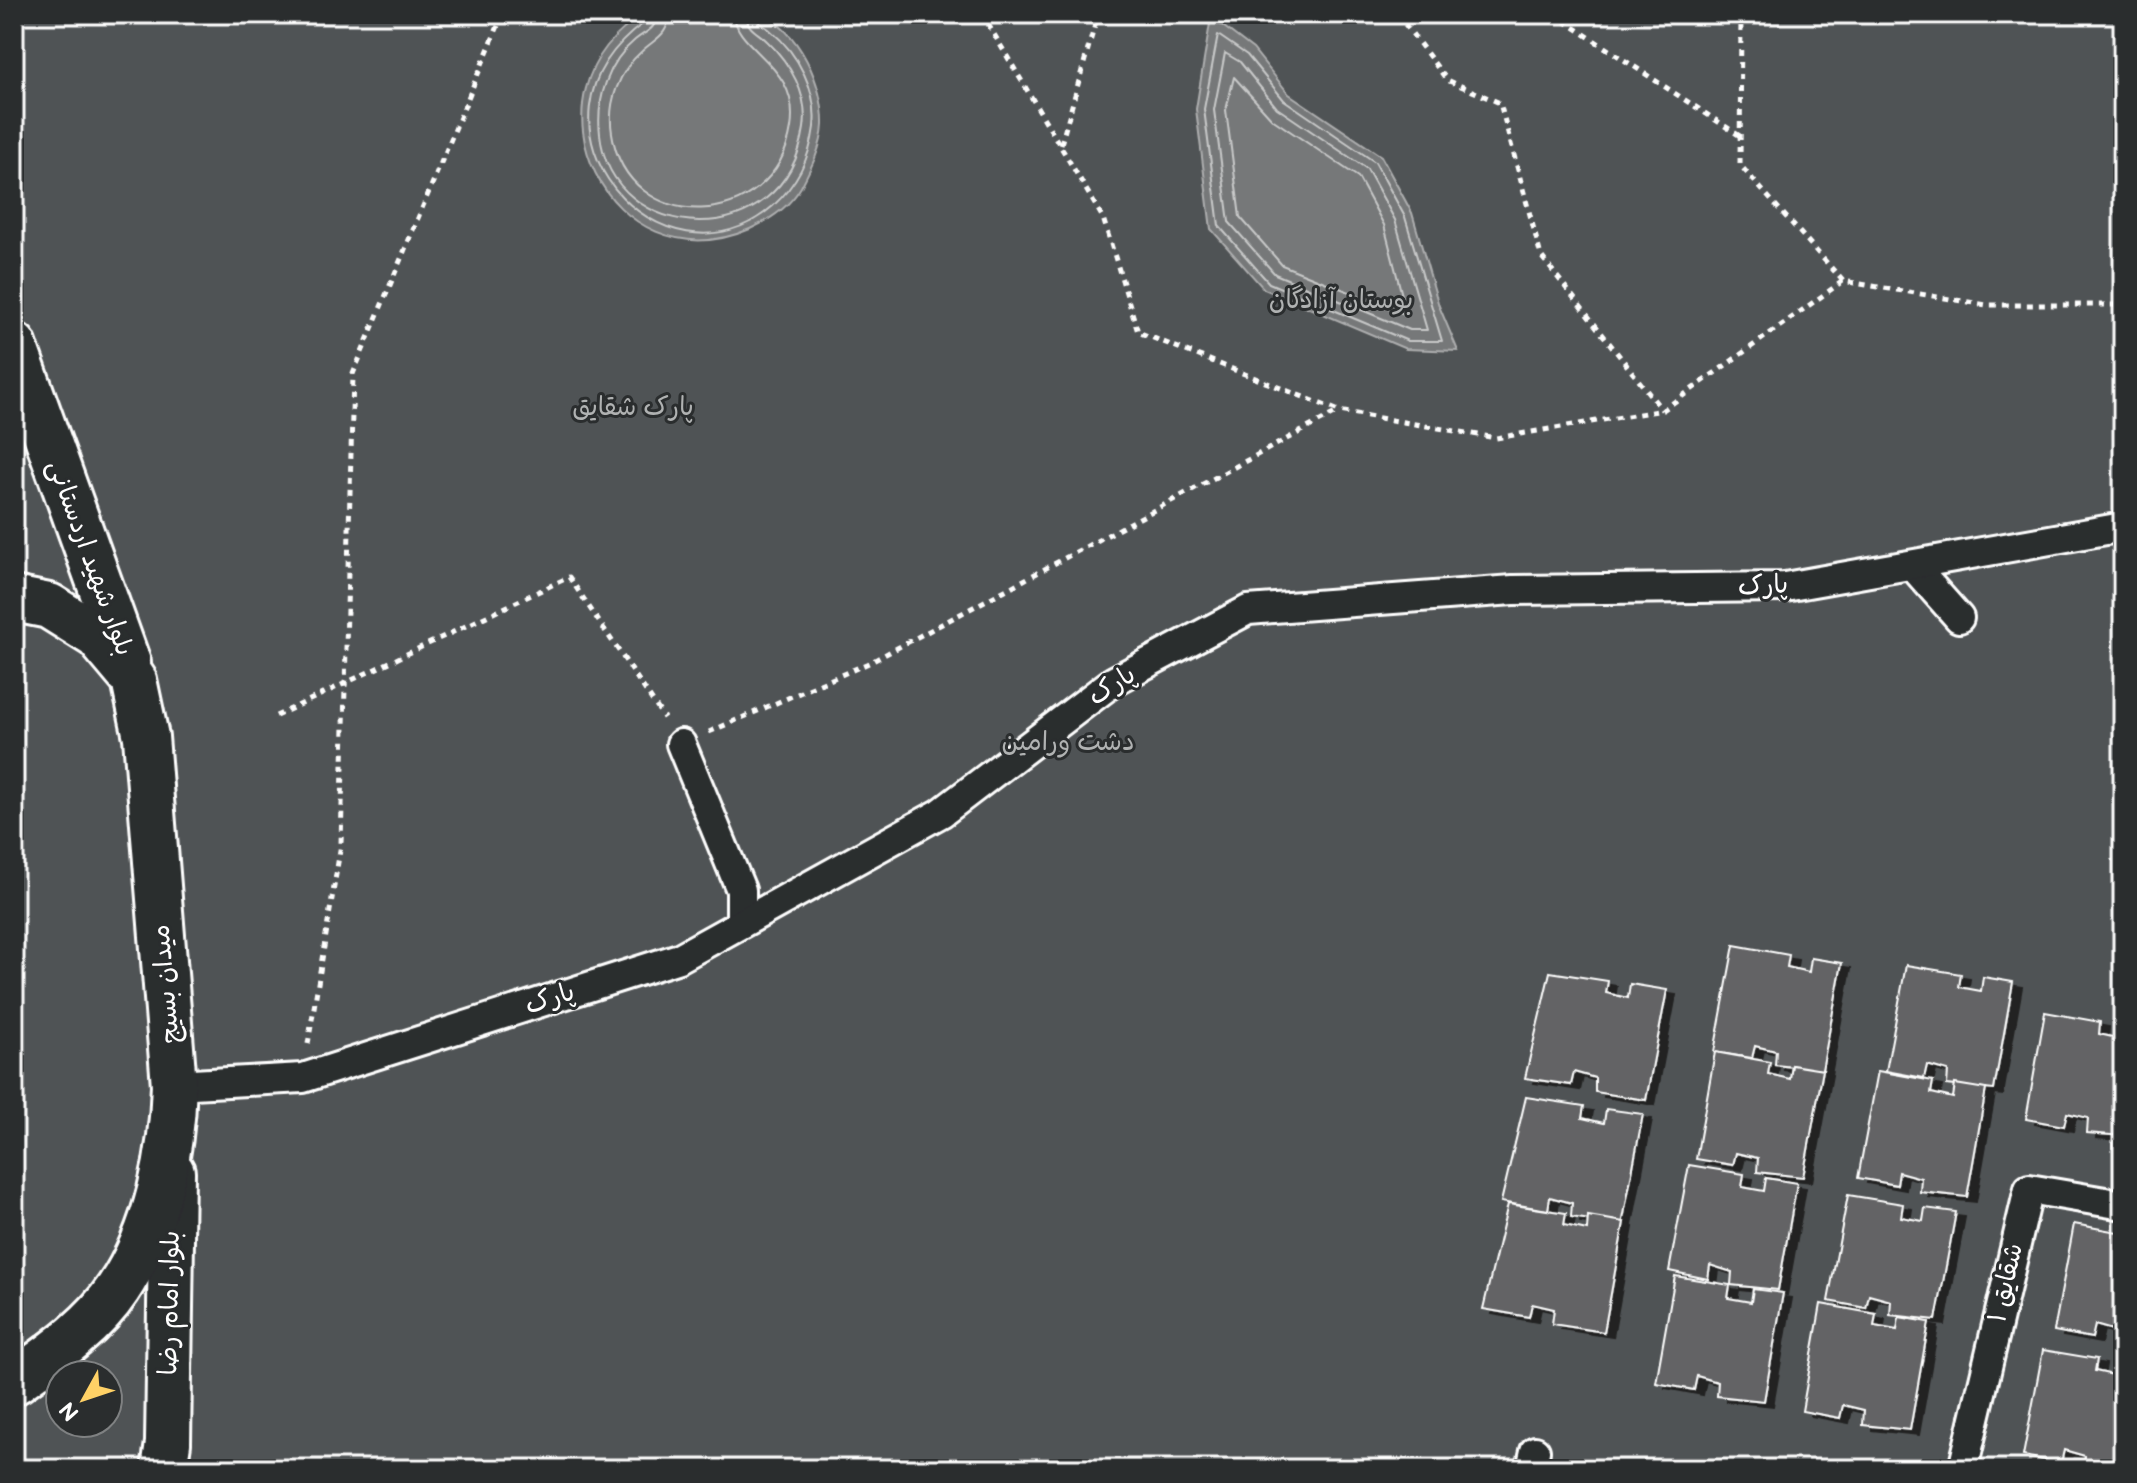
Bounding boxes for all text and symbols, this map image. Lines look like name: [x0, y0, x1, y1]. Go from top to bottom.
park label: بوستان آزادگان: [1269, 284, 1413, 316]
park label: پارک شقایق: [572, 392, 694, 423]
street label: بلوار شهید اردستانی: [40, 456, 140, 660]
street label: پارک: [1737, 569, 1789, 603]
street label: پارک: [1082, 659, 1142, 713]
park label: دشت ورامین: [1001, 727, 1135, 758]
street label: میدان بسیج: [145, 923, 188, 1045]
street label: پارک: [521, 976, 579, 1022]
street label: بلوار امام رضا: [153, 1230, 190, 1376]
street label: شقایق ۱: [1982, 1240, 2030, 1326]
north arrow: [44, 1359, 124, 1439]
text: N: [54, 1396, 85, 1426]

